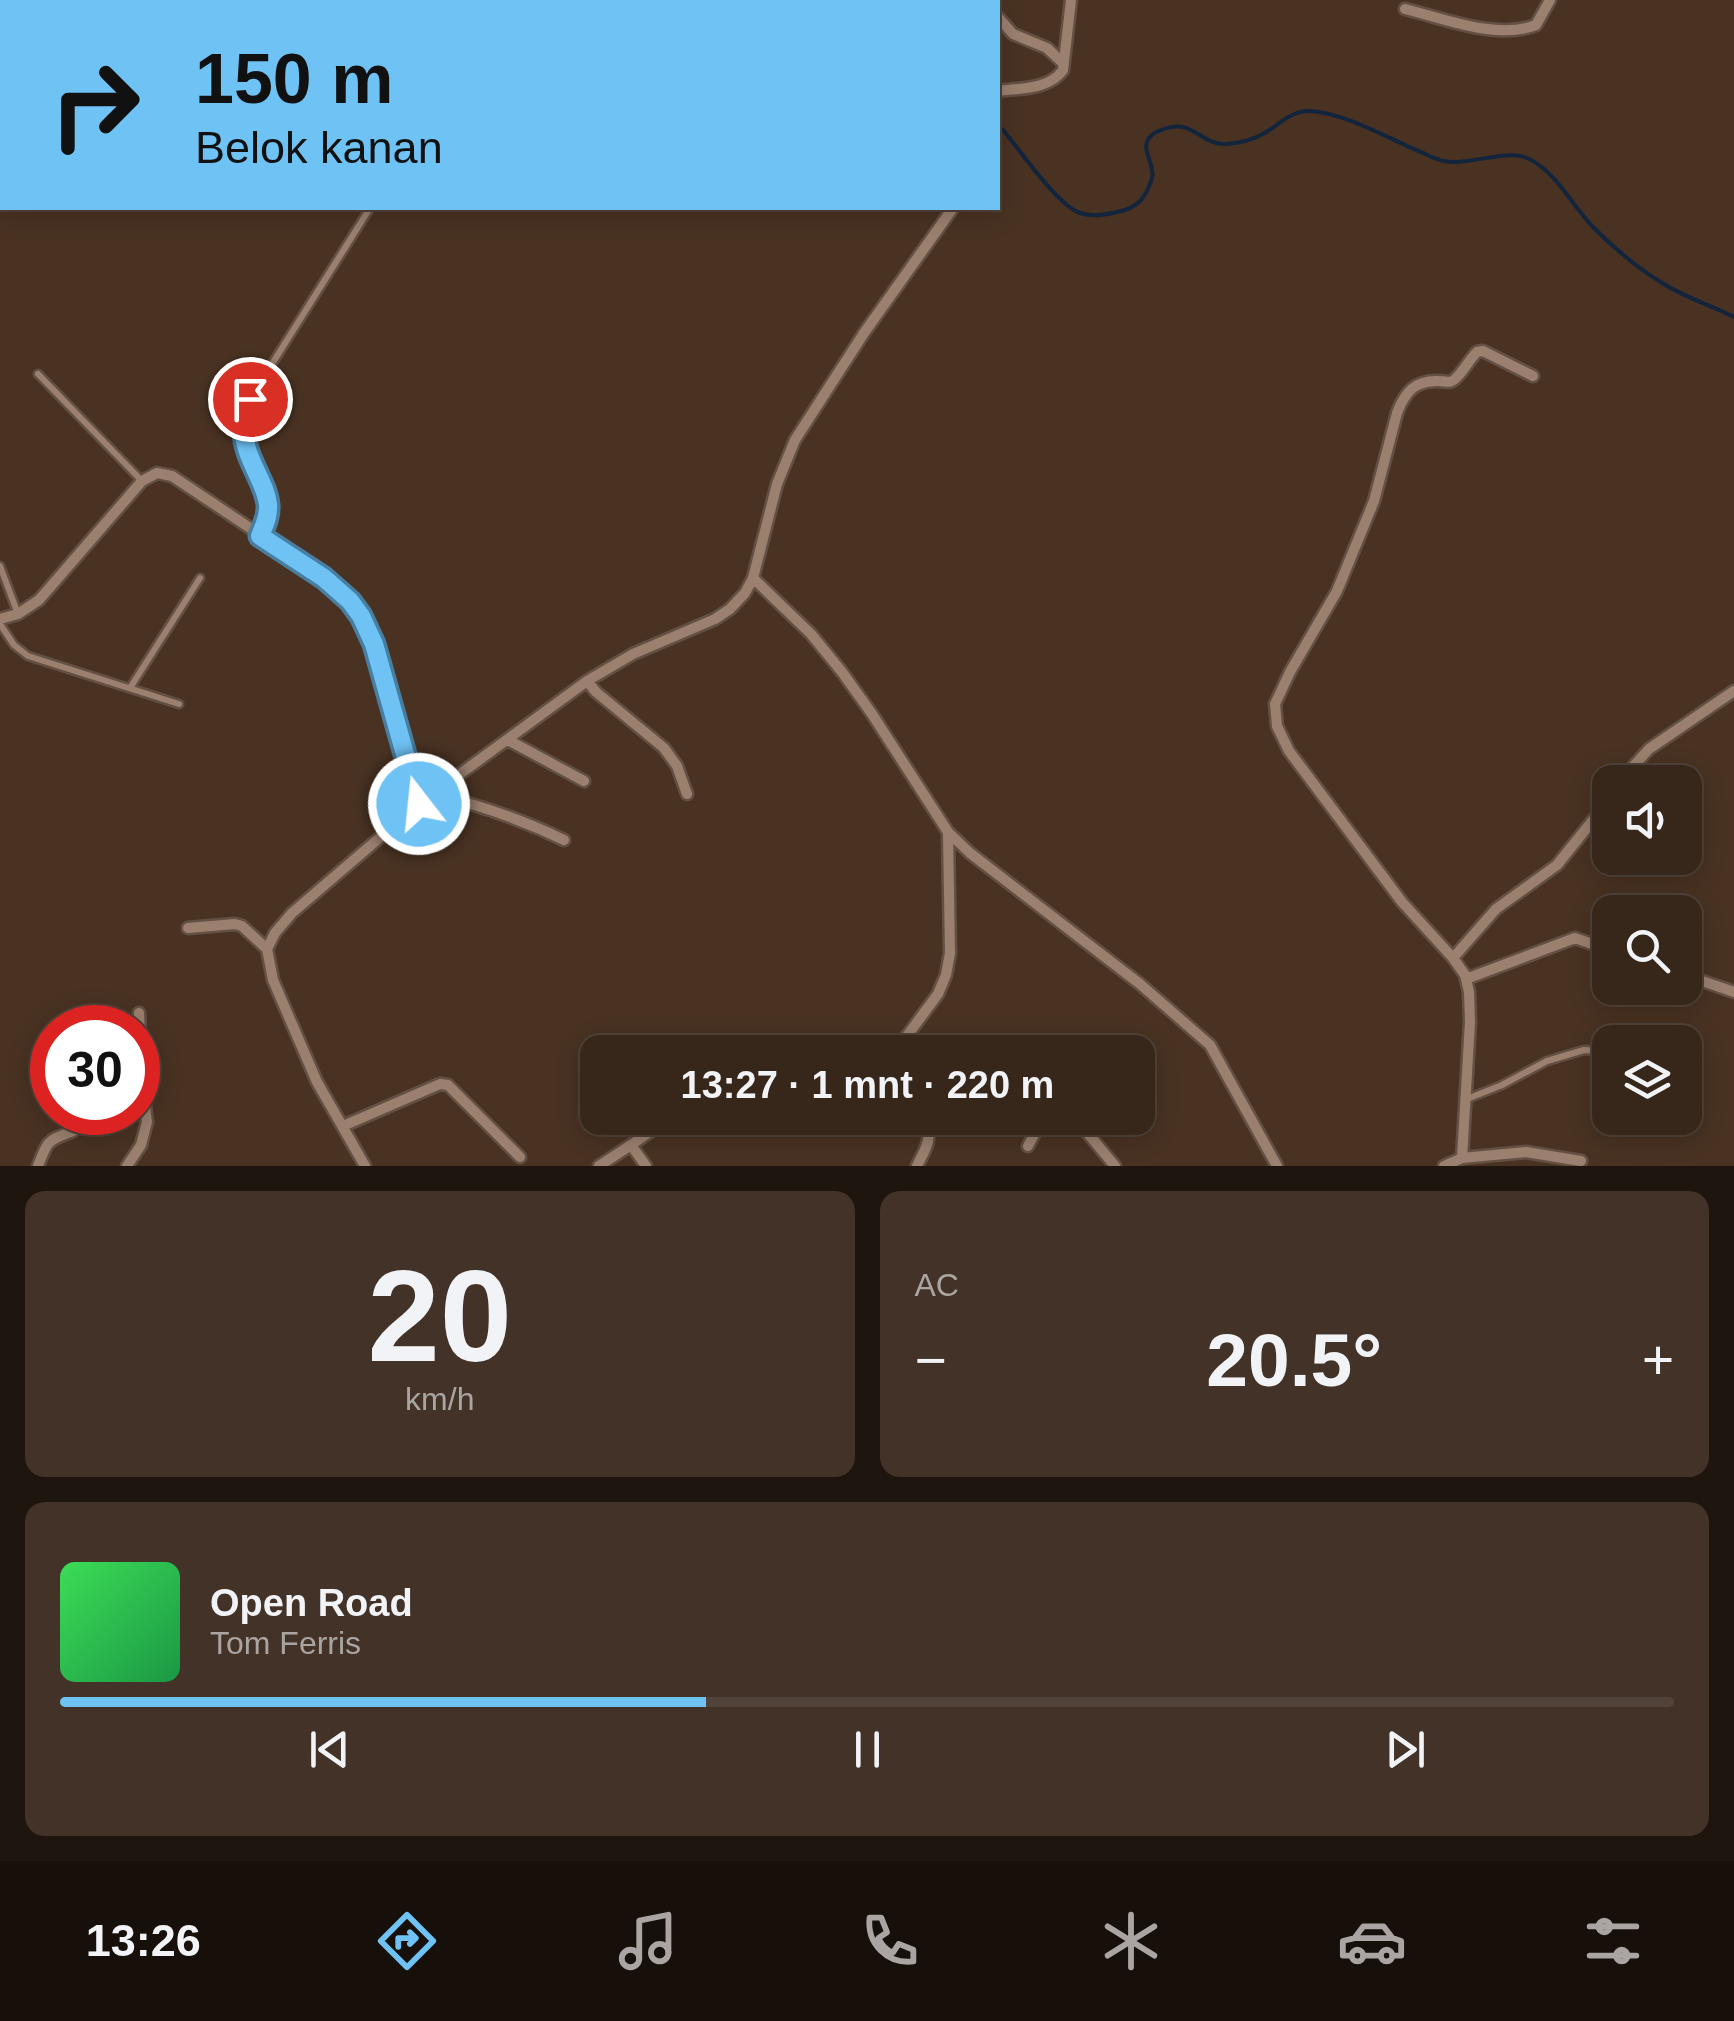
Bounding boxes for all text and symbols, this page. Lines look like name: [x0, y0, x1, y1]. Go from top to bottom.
icon: right: [30, 40, 160, 170]
text: 150 m: [195, 40, 393, 118]
text: Belok kanan: [195, 122, 443, 173]
pin: [208, 357, 293, 442]
icon: arrive: [223, 372, 278, 427]
position arrow: [367, 752, 471, 856]
map controls: [1592, 765, 1702, 1135]
button: sound: [1592, 765, 1702, 875]
button: search: [1592, 895, 1702, 1005]
speed limit sign: 30: [30, 1005, 160, 1135]
button: layers: [1592, 1025, 1702, 1135]
text: 13:27 · 1 mnt · 220 m: [681, 1064, 1054, 1106]
text: 20: [367, 1243, 512, 1389]
text: AC: [915, 1267, 959, 1303]
text: 20.5°: [1206, 1318, 1382, 1402]
text: −: [915, 1329, 947, 1391]
text: +: [1642, 1329, 1674, 1391]
text: km/h: [405, 1381, 474, 1417]
text: Open Road: [210, 1582, 413, 1624]
text: Tom Ferris: [210, 1625, 361, 1661]
icon: previous: [302, 1722, 357, 1777]
icon: pause: [840, 1722, 895, 1777]
icon: next: [1378, 1722, 1433, 1777]
icon: directions: [372, 1906, 442, 1976]
icon: music: [613, 1906, 683, 1976]
icon: phone: [855, 1906, 925, 1976]
icon: climate: [1096, 1906, 1166, 1976]
icon: car: [1337, 1906, 1407, 1976]
icon: filters: [1578, 1906, 1648, 1976]
text: 13:26: [86, 1915, 201, 1966]

